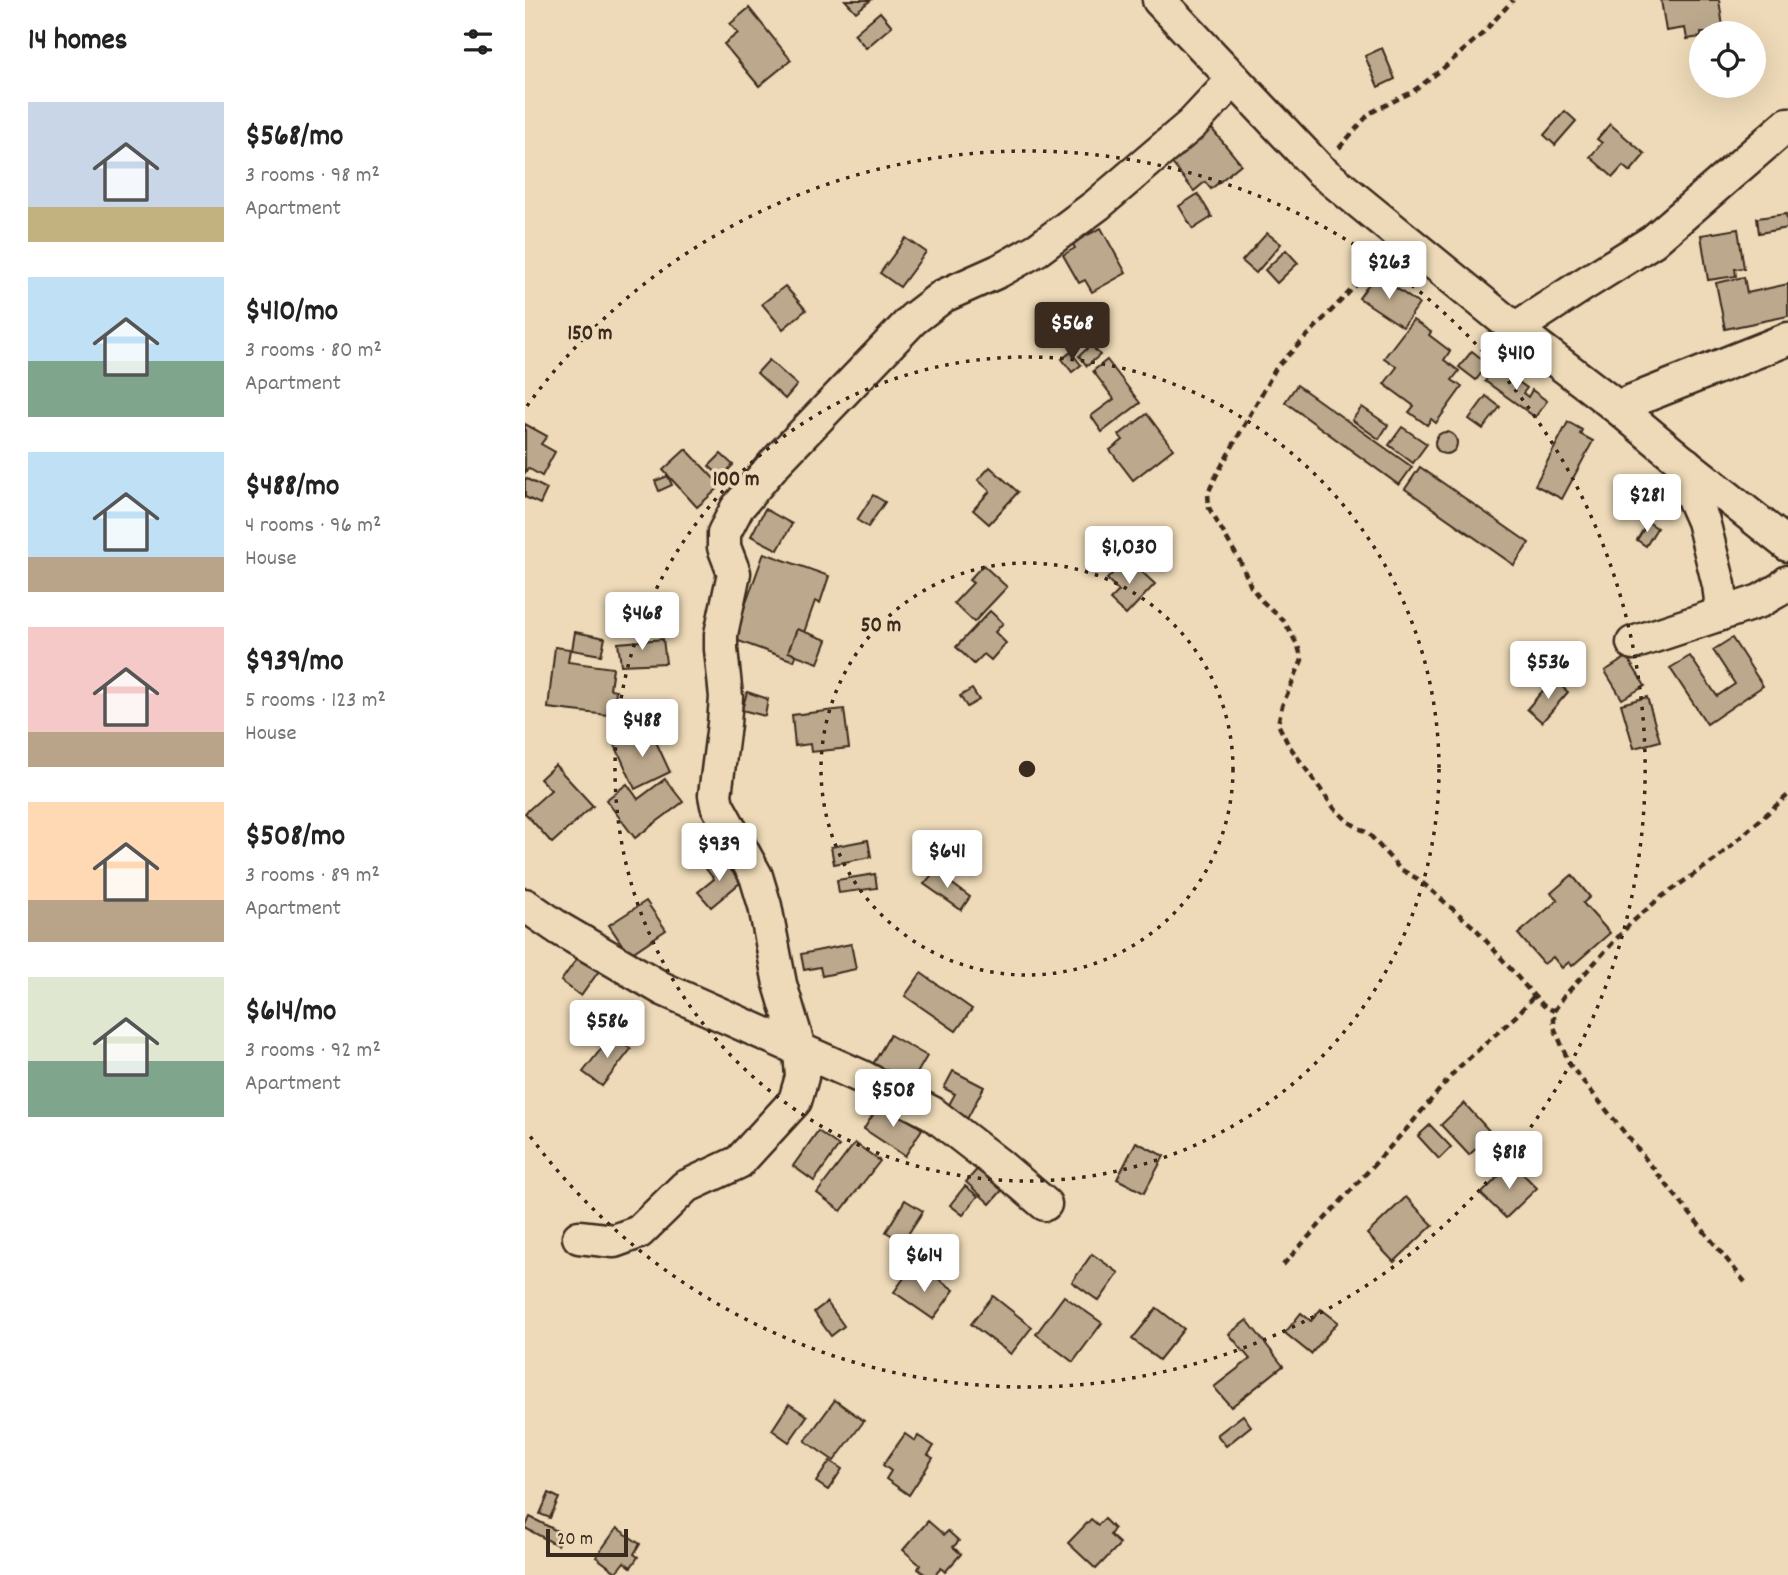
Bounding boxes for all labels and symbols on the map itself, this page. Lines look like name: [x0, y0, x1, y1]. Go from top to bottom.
pin: $263: [1348, 242, 1430, 301]
pin: $568: [1031, 302, 1113, 362]
text: 150 m: [567, 320, 613, 350]
pin: $410: [1475, 332, 1557, 392]
text: 100 m: [713, 466, 759, 496]
pin: $281: [1606, 475, 1688, 534]
pin: $1,030: [1072, 526, 1186, 586]
pin: $468: [601, 592, 683, 652]
text: 50 m: [861, 612, 901, 642]
pin: $536: [1507, 642, 1589, 701]
pin: $488: [601, 700, 683, 759]
centre of rings: [1015, 757, 1039, 781]
pin: $939: [678, 824, 760, 883]
pin: $641: [906, 830, 988, 890]
pin: $586: [566, 1000, 648, 1060]
pin: $508: [852, 1070, 934, 1129]
pin: $818: [1468, 1132, 1550, 1191]
pin: $614: [883, 1234, 965, 1294]
scale bar: [546, 1526, 628, 1558]

